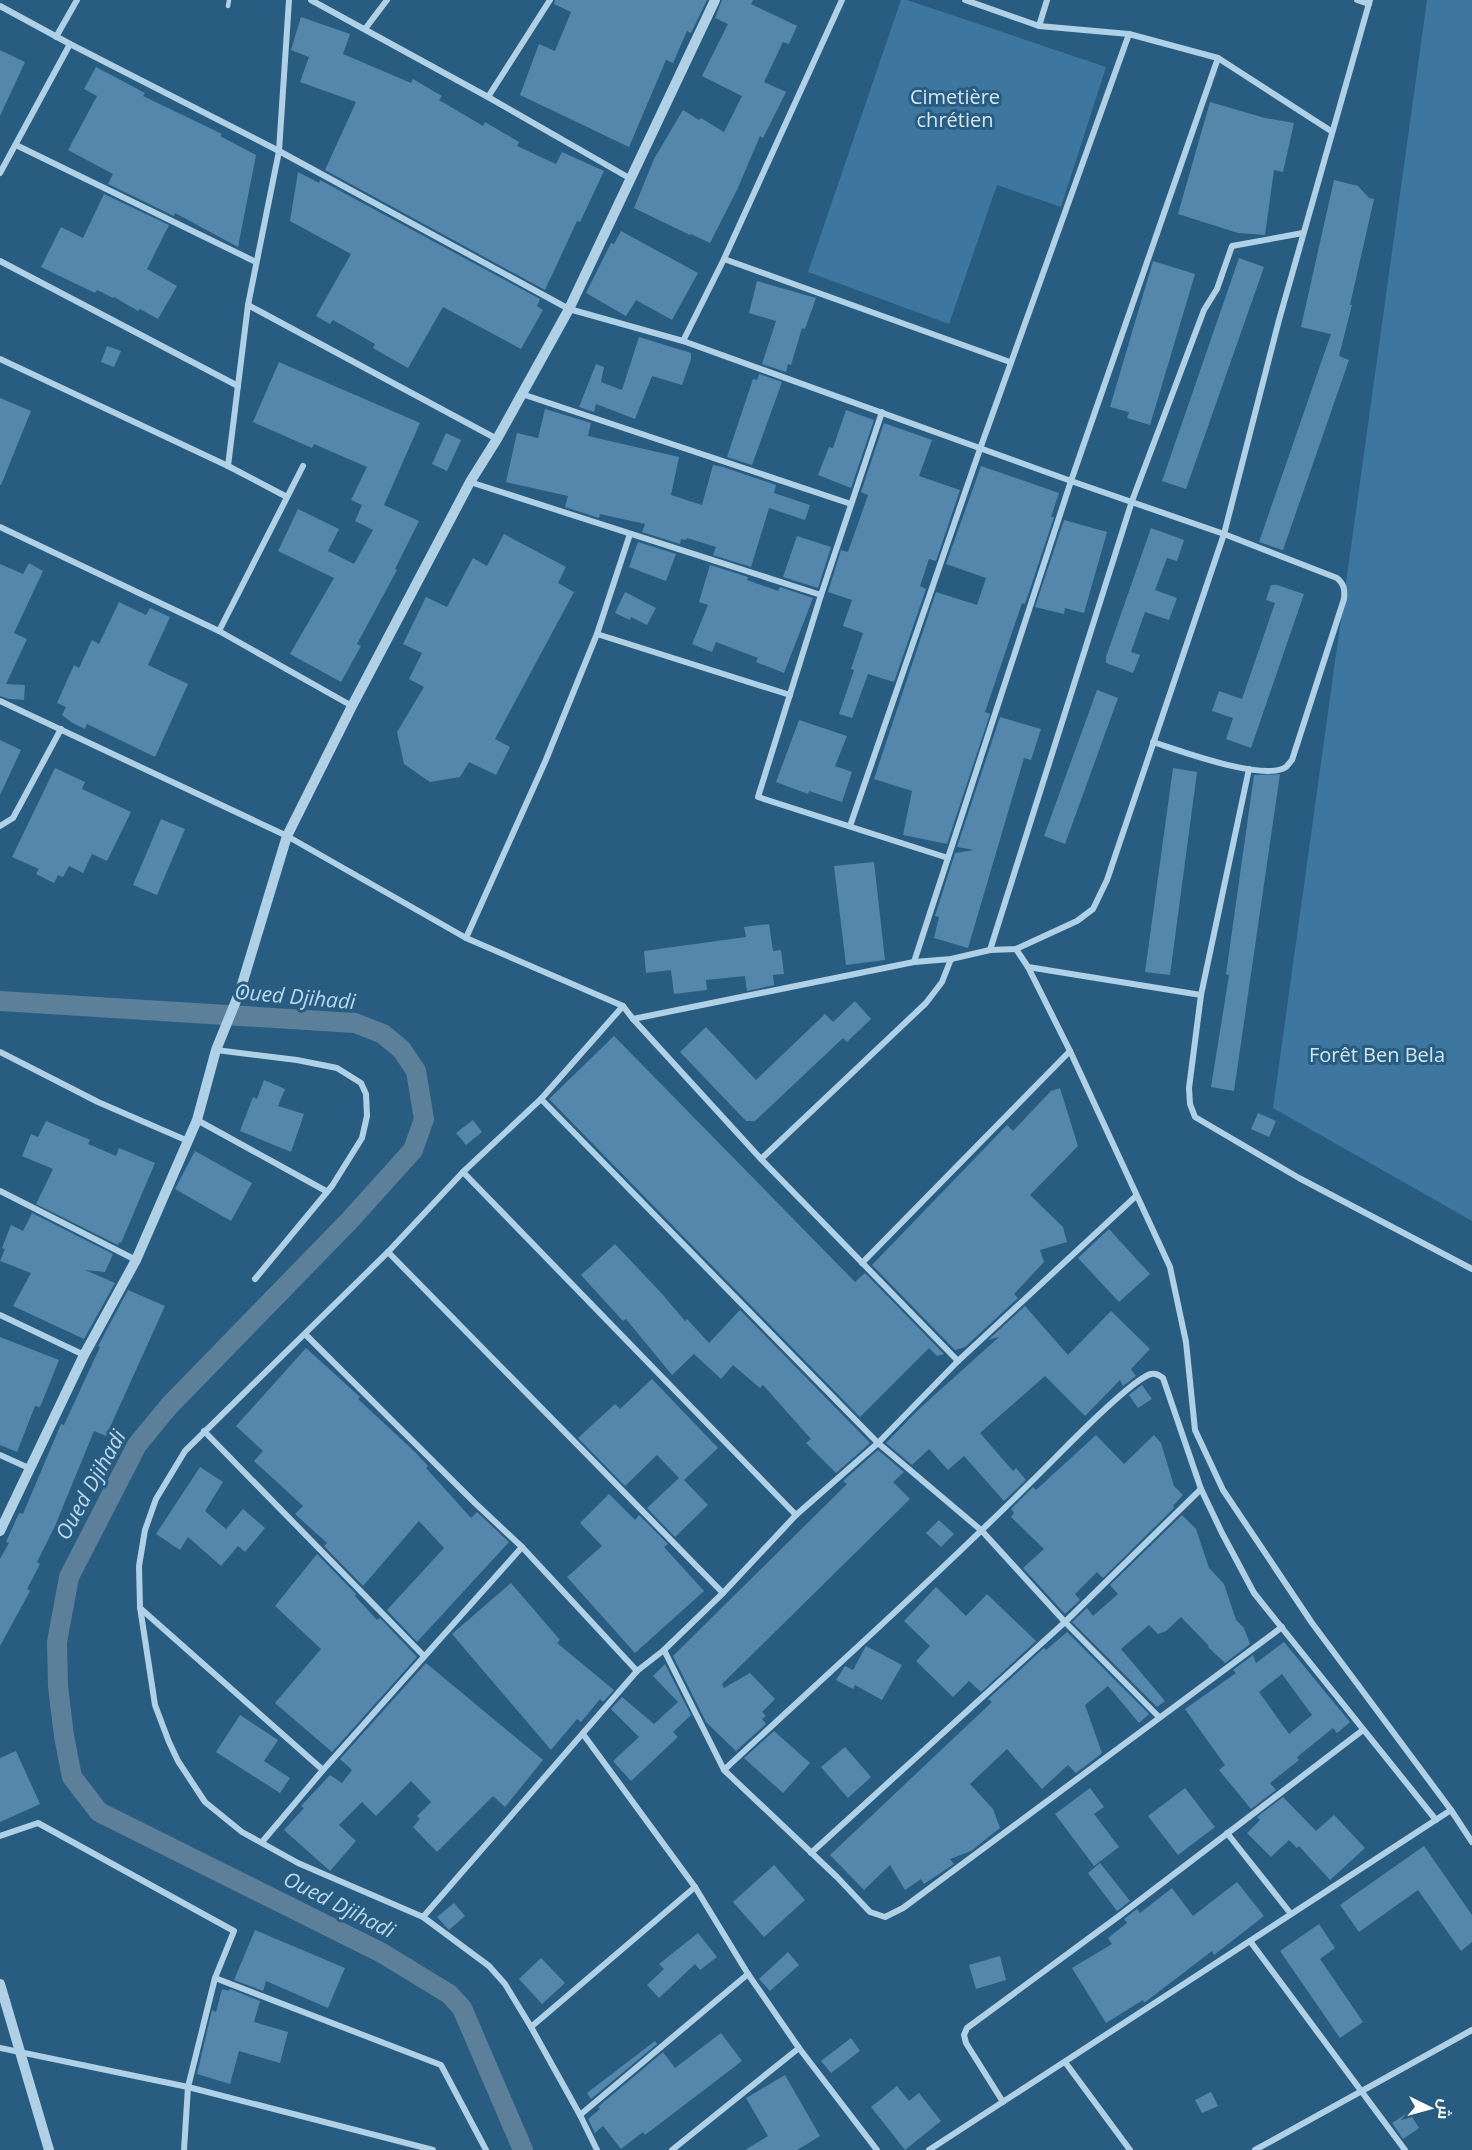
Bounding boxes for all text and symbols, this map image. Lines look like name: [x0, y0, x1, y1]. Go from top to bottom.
park label: Cimetière chrétien: [910, 83, 1000, 133]
water label: Oued Djihadi: [233, 977, 357, 1015]
park label: Forêt Ben Bela: [1309, 1041, 1445, 1068]
water label: Oued Djihadi: [48, 1424, 132, 1544]
water label: Oued Djihadi: [279, 1864, 400, 1944]
north arrow: [1400, 2078, 1460, 2138]
text: ش: [1433, 2098, 1457, 2120]

